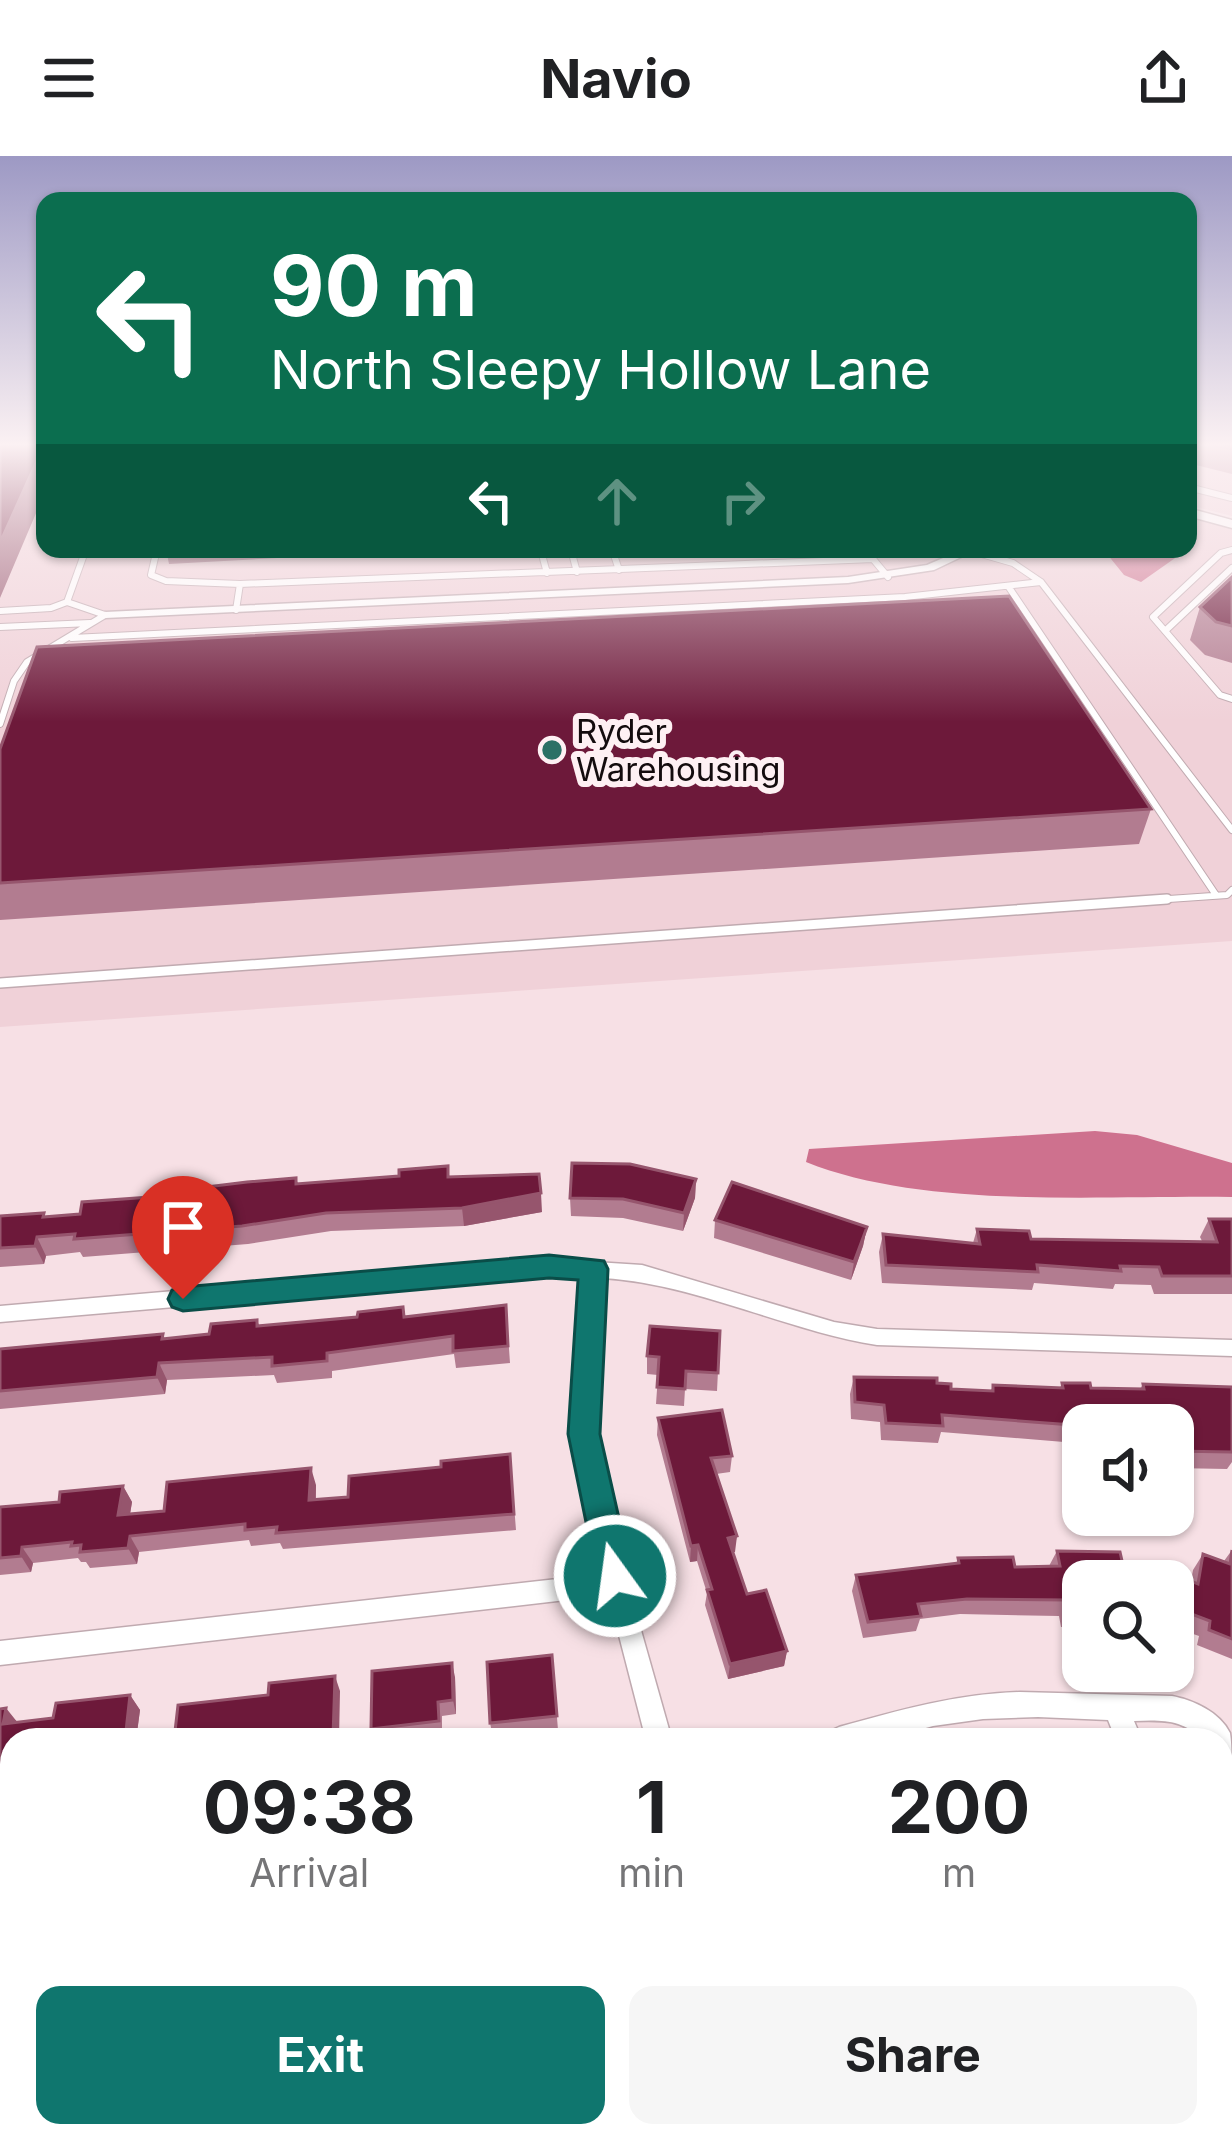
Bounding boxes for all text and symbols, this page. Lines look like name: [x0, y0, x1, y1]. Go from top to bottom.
icon: menu: [36, 45, 102, 111]
icon: share: [1130, 45, 1196, 111]
text: Navio: [540, 46, 692, 111]
text: 90 m: [270, 235, 478, 336]
icon: left: [72, 240, 228, 396]
text: North Sleepy Hollow Lane: [270, 337, 931, 402]
icon: left: [458, 468, 524, 534]
icon: ahead: [584, 468, 650, 534]
icon: right: [710, 468, 776, 534]
place label: Ryder Warehousing: [576, 711, 780, 789]
marker: Ryder Warehousing: [539, 737, 565, 763]
pin: [132, 1176, 234, 1299]
icon: arrive: [150, 1194, 216, 1260]
map controls: [1062, 1404, 1194, 1692]
button: sound: [1062, 1404, 1194, 1536]
position arrow: [552, 1513, 678, 1639]
button: search: [1062, 1560, 1194, 1692]
text: 09:38: [203, 1763, 416, 1850]
text: 1: [636, 1763, 667, 1850]
text: 200: [888, 1763, 1030, 1850]
text: Arrival: [249, 1849, 369, 1896]
text: min: [618, 1849, 685, 1896]
text: m: [942, 1849, 976, 1896]
button: Exit: [36, 1986, 605, 2124]
button: Share: [629, 1986, 1197, 2124]

